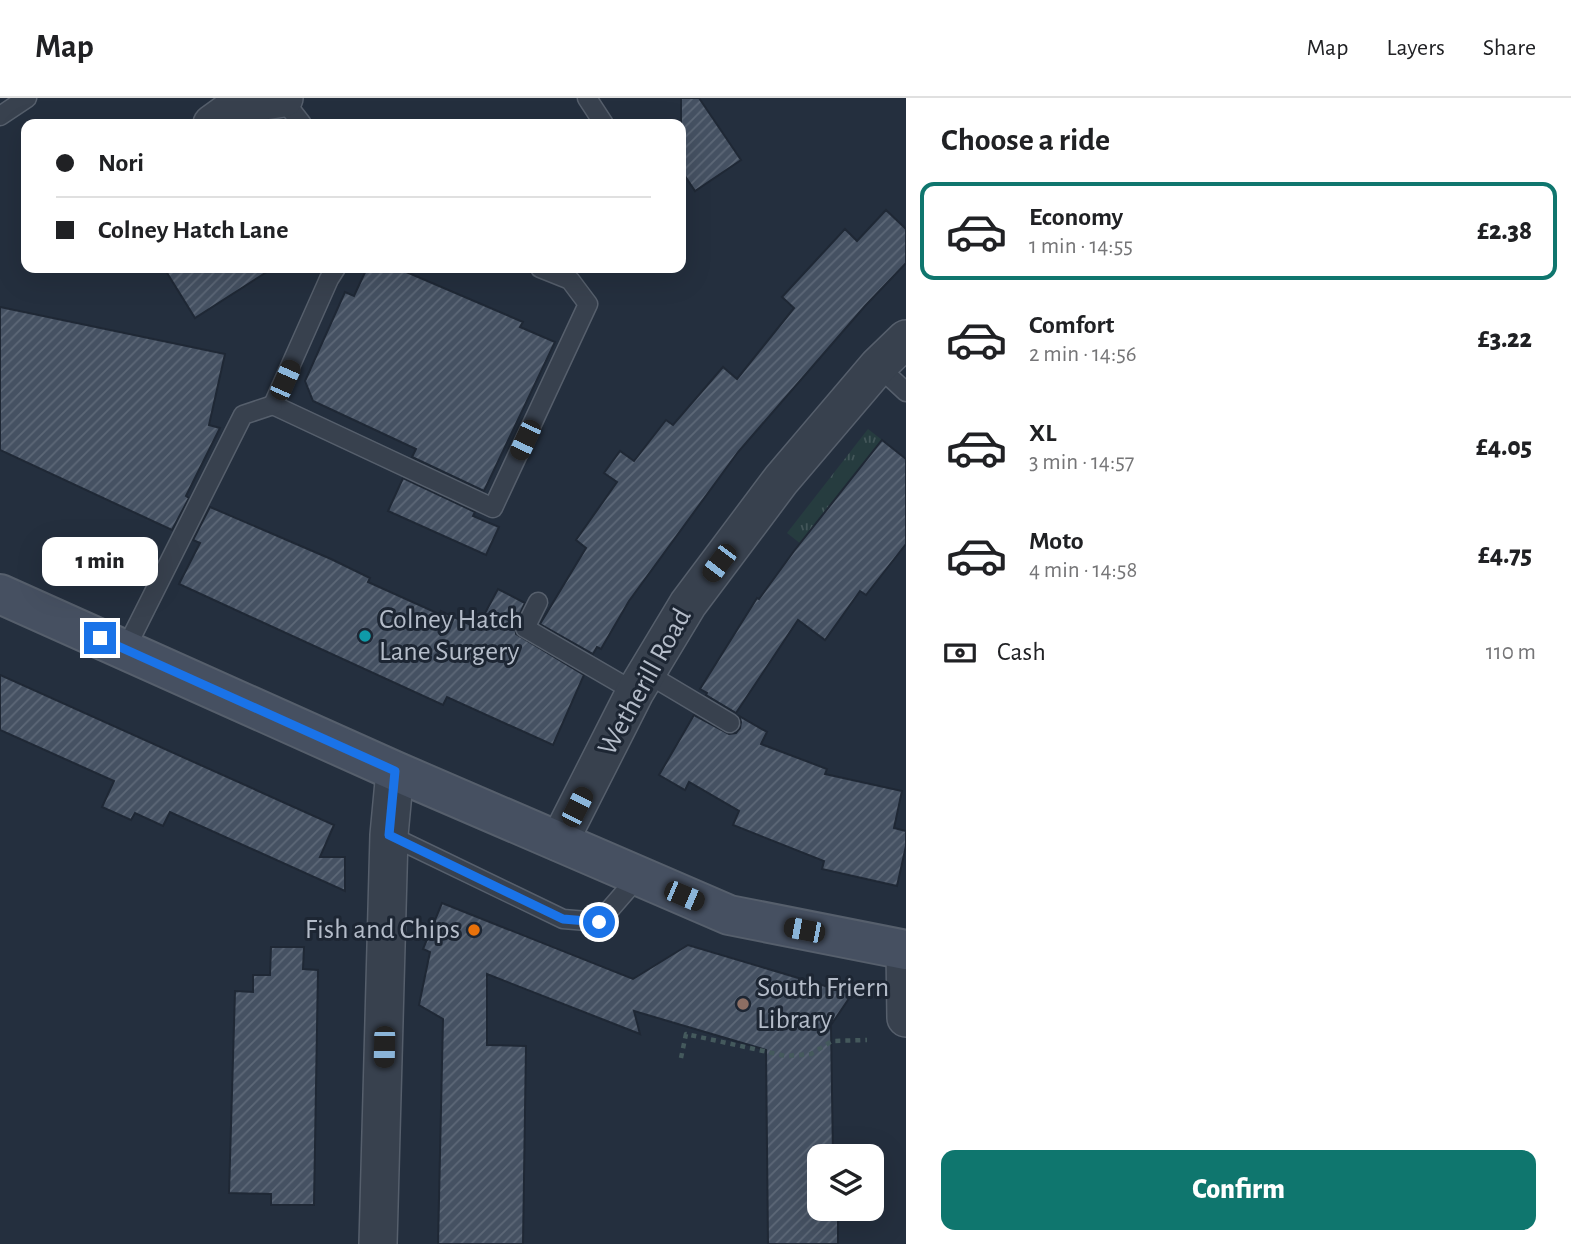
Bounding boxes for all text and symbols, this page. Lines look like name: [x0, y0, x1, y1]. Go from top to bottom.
text: Map: [35, 31, 94, 64]
text: Map: [1306, 36, 1348, 60]
text: Layers: [1386, 36, 1445, 60]
text: Share: [1483, 36, 1536, 60]
text: Choose a ride: [941, 124, 1110, 156]
text: Nori: [98, 150, 144, 176]
icon: car: [945, 200, 1008, 263]
text: Economy: [1029, 204, 1123, 230]
text: Colney Hatch Lane: [98, 217, 288, 243]
text: £2.38: [1477, 218, 1532, 244]
text: 1 min · 14:55: [1029, 235, 1133, 258]
icon: car: [945, 308, 1008, 371]
text: Comfort: [1029, 312, 1114, 338]
text: £3.22: [1478, 326, 1532, 352]
text: 2 min · 14:56: [1029, 343, 1137, 366]
car: [267, 357, 304, 403]
icon: car: [945, 416, 1008, 479]
car: [507, 417, 544, 463]
text: XL: [1029, 420, 1056, 446]
text: £4.05: [1476, 434, 1532, 460]
text: 3 min · 14:57: [1029, 451, 1134, 474]
icon: car: [945, 524, 1008, 587]
text: Moto: [1029, 528, 1084, 554]
callout: 1 min: [42, 536, 158, 586]
car: [698, 540, 741, 586]
text: £4.75: [1478, 542, 1532, 568]
text: 1 min: [76, 550, 124, 573]
text: 4 min · 14:58: [1029, 559, 1137, 582]
street label: Wetherill Road: [593, 604, 697, 760]
place label: Colney Hatch Lane Surgery: [379, 606, 523, 666]
route end: [84, 622, 116, 654]
marker: Colney Hatch Lane Surgery: [357, 628, 373, 644]
icon: cash: [941, 634, 979, 672]
text: Cash: [997, 639, 1046, 665]
text: 110 m: [1486, 641, 1536, 664]
car: [559, 784, 596, 830]
car: [661, 878, 708, 914]
route start: [583, 906, 615, 938]
place label: Fish and Chips: [305, 916, 460, 944]
car: [782, 916, 827, 944]
marker: Fish and Chips: [466, 922, 482, 938]
place label: South Friern Library: [757, 974, 889, 1034]
marker: South Friern Library: [735, 996, 751, 1012]
car: [374, 1026, 395, 1068]
map controls: [807, 1144, 884, 1221]
button: layers: [807, 1144, 884, 1221]
button: Confirm: [941, 1150, 1536, 1230]

